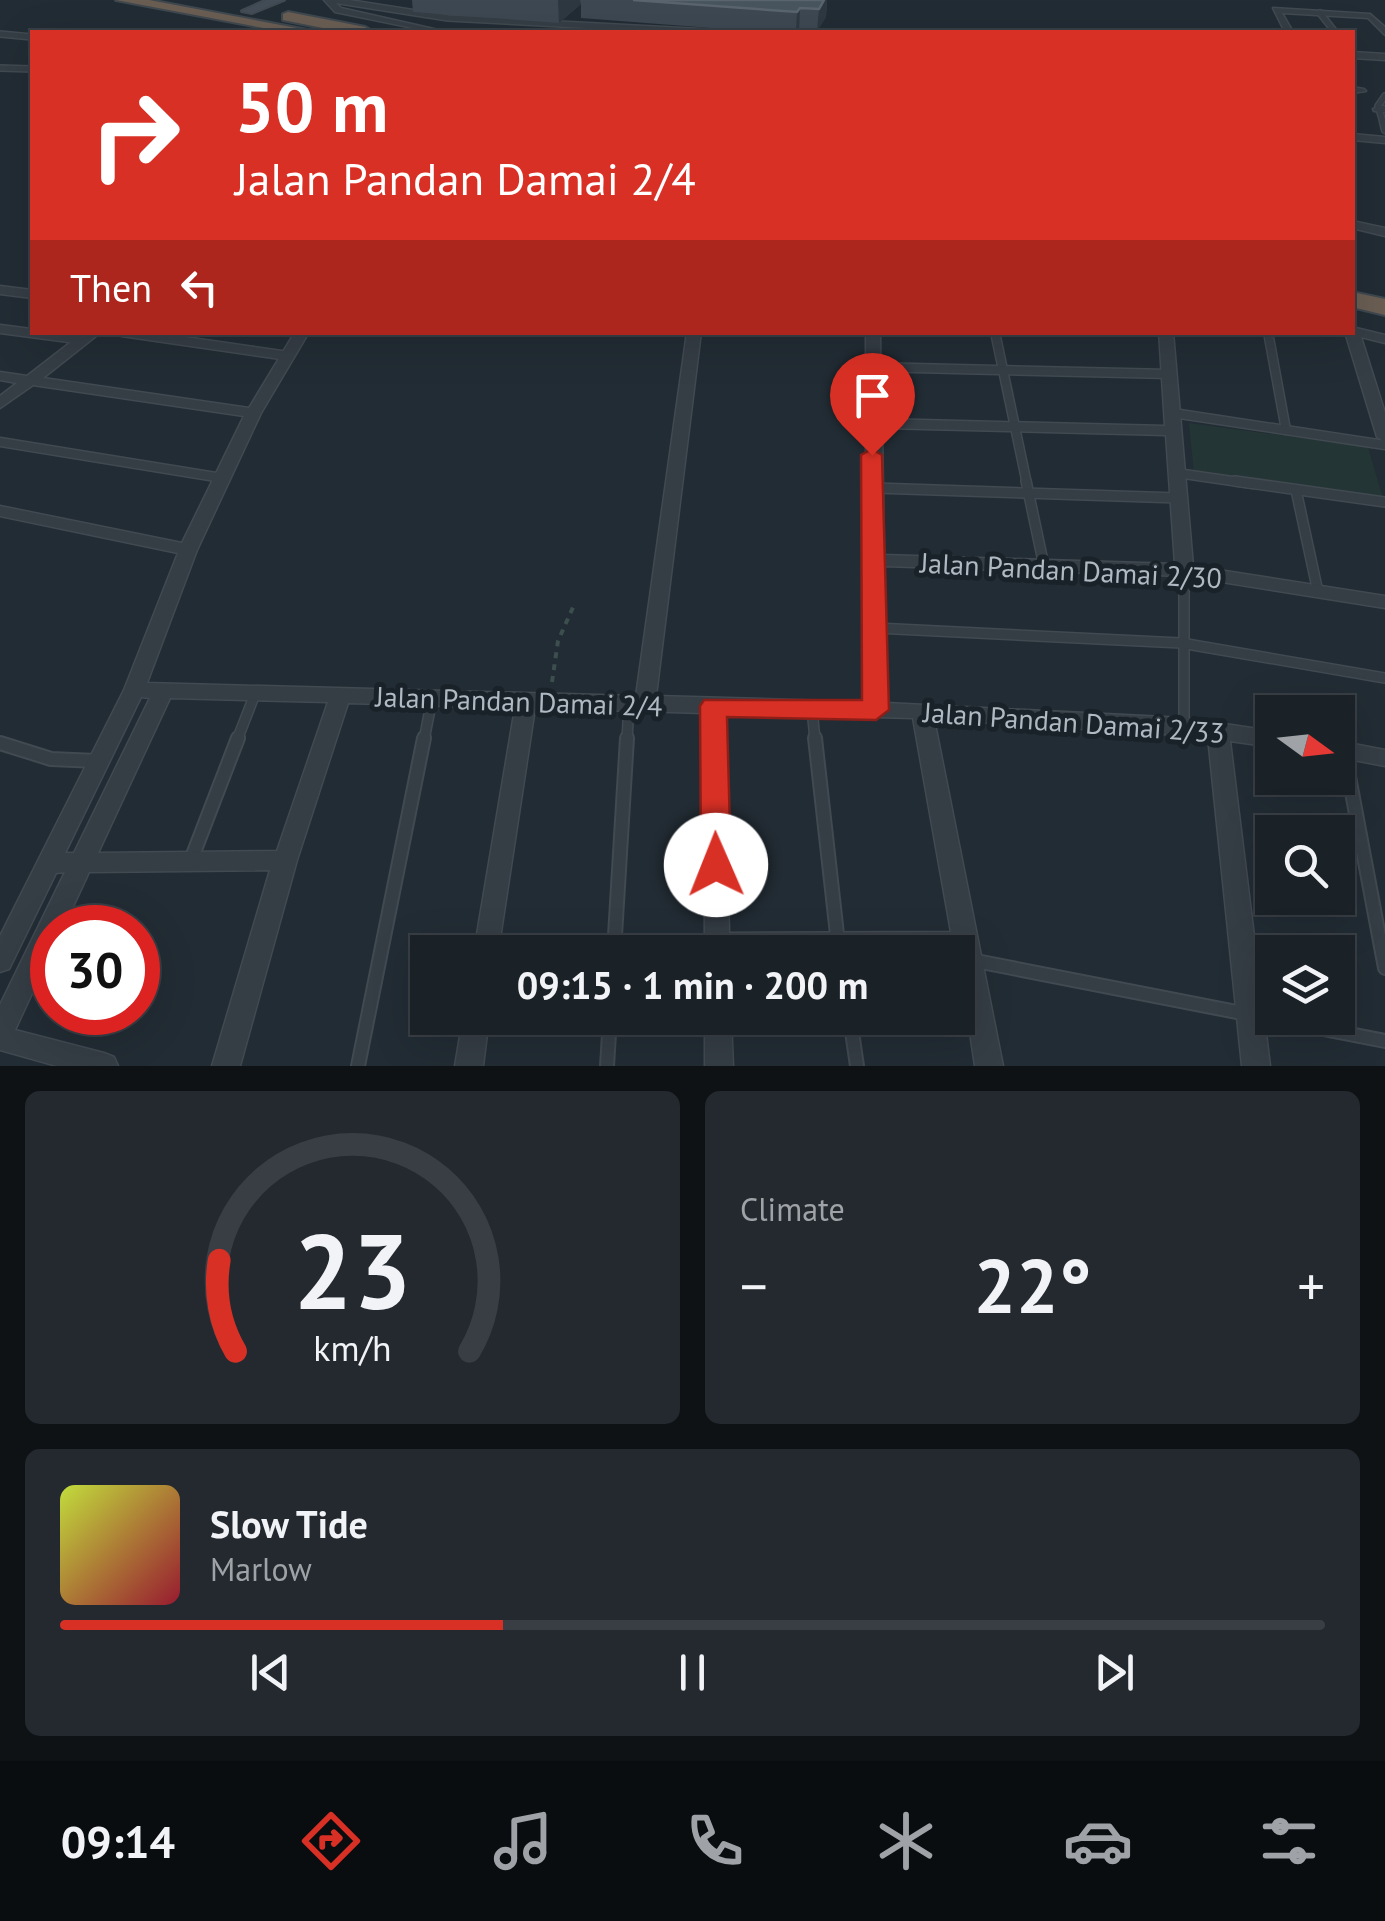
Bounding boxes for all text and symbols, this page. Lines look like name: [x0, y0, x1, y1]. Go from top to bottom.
text: 50 m: [235, 61, 388, 151]
icon: right: [70, 70, 200, 200]
text: Jalan Pandan Damai 2/4: [235, 149, 696, 207]
icon: left: [172, 260, 227, 315]
text: Then: [70, 263, 152, 312]
pin: [830, 353, 915, 456]
icon: arrive: [845, 368, 900, 423]
street label: Jalan Pandan Damai 2/30: [918, 544, 1223, 596]
street label: Jalan Pandan Damai 2/4: [374, 677, 663, 724]
street label: Jalan Pandan Damai 2/33: [921, 693, 1226, 751]
north arrow: [1255, 695, 1355, 795]
map controls: [1255, 695, 1355, 1035]
position arrow: [664, 813, 768, 917]
button: search: [1255, 815, 1355, 915]
speed limit sign: 30: [30, 905, 160, 1035]
button: layers: [1255, 935, 1355, 1035]
text: 09:15 · 1 min · 200 m: [517, 960, 868, 1009]
text: Climate: [740, 1188, 845, 1230]
text: 23: [294, 1203, 411, 1338]
text: 22°: [974, 1237, 1091, 1334]
text: −: [740, 1250, 768, 1321]
text: +: [1297, 1250, 1325, 1321]
text: km/h: [313, 1325, 392, 1371]
text: Slow Tide: [210, 1499, 368, 1548]
text: Marlow: [210, 1548, 312, 1590]
icon: previous: [243, 1645, 298, 1700]
icon: pause: [665, 1645, 720, 1700]
icon: next: [1087, 1645, 1142, 1700]
icon: directions: [296, 1806, 366, 1876]
icon: music: [488, 1806, 558, 1876]
icon: phone: [680, 1806, 750, 1876]
icon: climate: [871, 1806, 941, 1876]
icon: car: [1063, 1806, 1133, 1876]
icon: filters: [1254, 1806, 1324, 1876]
text: 09:14: [61, 1812, 175, 1870]

